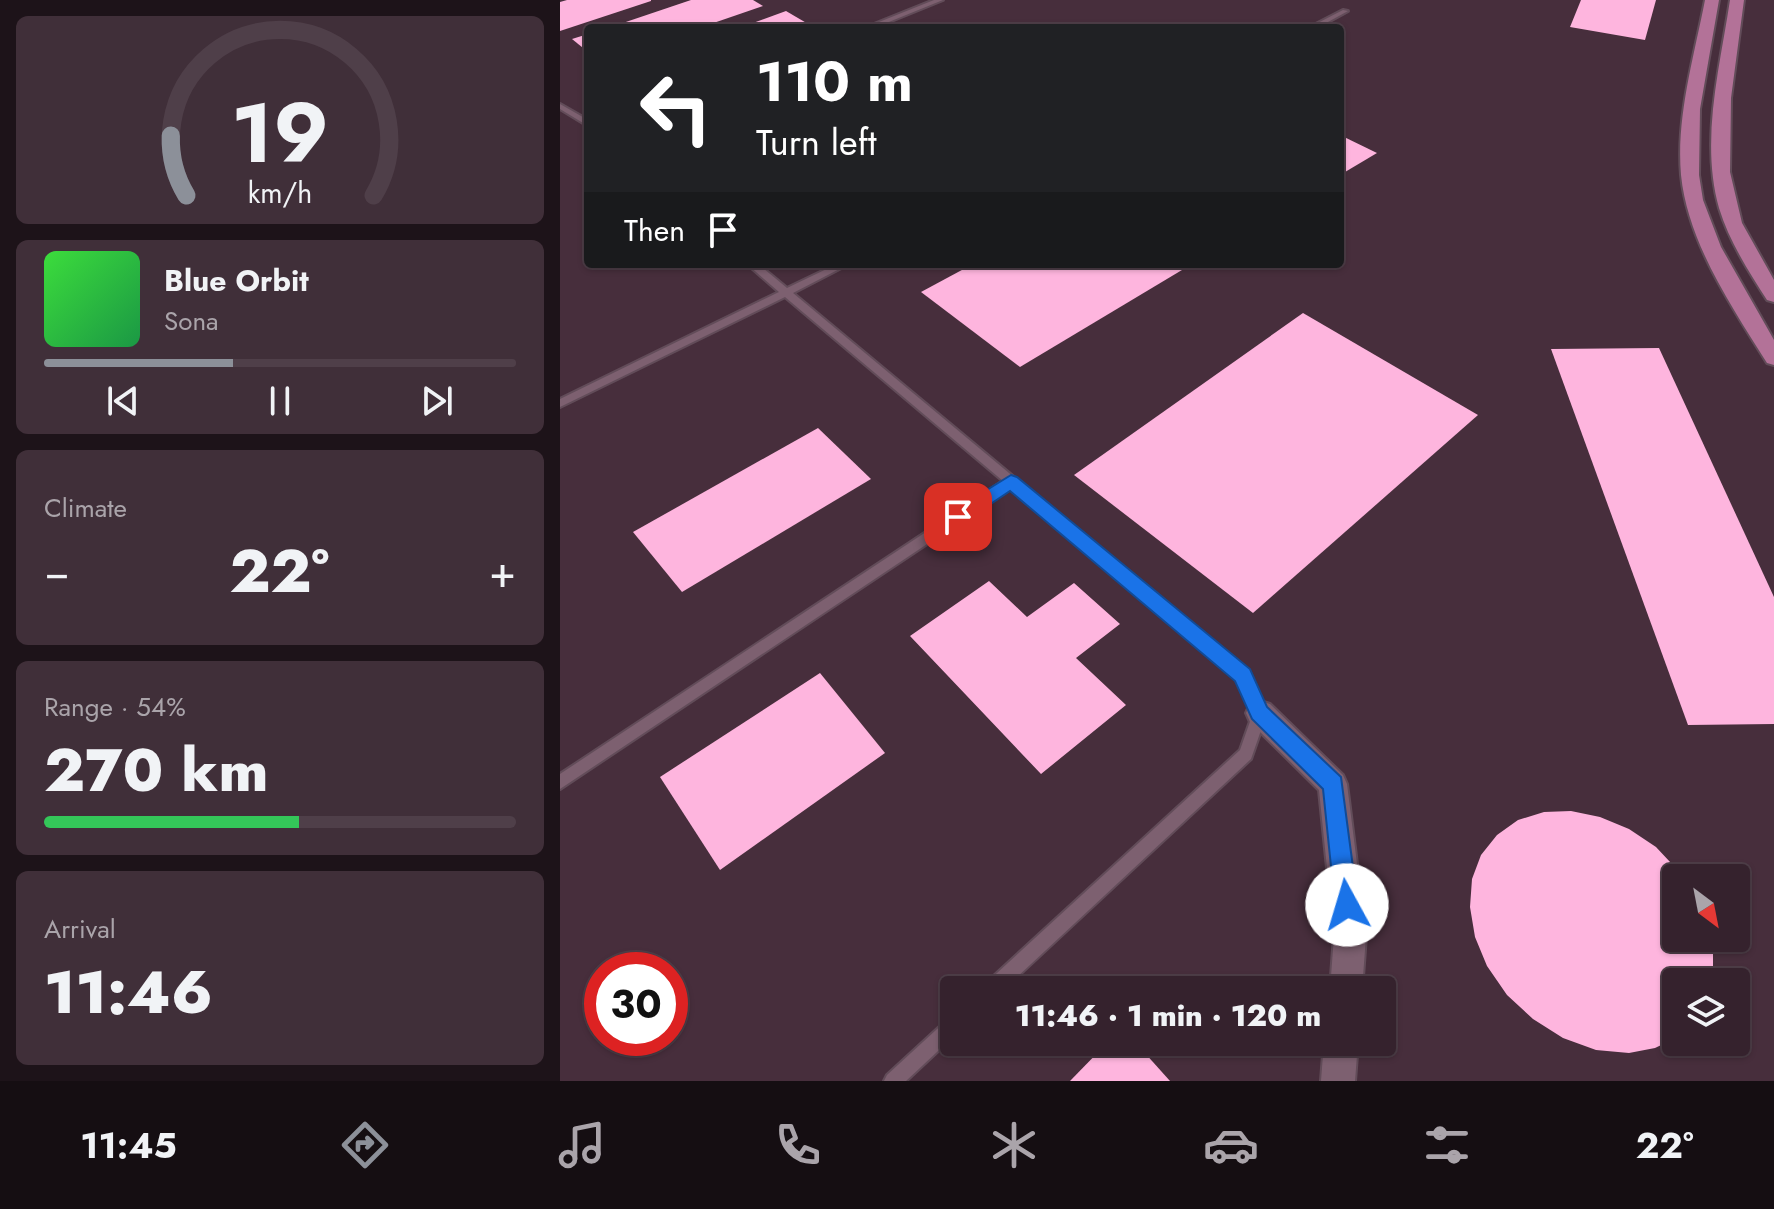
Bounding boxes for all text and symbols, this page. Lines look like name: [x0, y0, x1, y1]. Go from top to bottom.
text: 110 m: [756, 41, 913, 122]
icon: left: [624, 56, 728, 160]
text: 19: [231, 73, 329, 193]
text: Turn left: [756, 116, 877, 168]
text: km/h: [248, 172, 312, 214]
icon: arrive: [701, 208, 745, 252]
text: Then: [624, 209, 685, 252]
text: Blue Orbit: [164, 259, 309, 302]
text: Sona: [164, 302, 219, 340]
icon: previous: [101, 379, 145, 423]
icon: pause: [258, 379, 302, 423]
icon: next: [415, 379, 459, 423]
pin: [924, 483, 992, 551]
text: Climate: [44, 489, 127, 527]
icon: arrive: [936, 495, 980, 539]
text: 22°: [229, 528, 329, 615]
text: −: [44, 540, 70, 604]
text: +: [489, 540, 516, 604]
text: Range · 54%: [44, 688, 186, 726]
text: 270 km: [44, 727, 268, 814]
position arrow: [1305, 863, 1389, 947]
north arrow: [1662, 864, 1750, 952]
map controls: [1662, 864, 1750, 1056]
text: Arrival: [44, 910, 116, 948]
text: 11:46: [44, 949, 213, 1036]
speed limit sign: 30: [584, 952, 688, 1056]
button: layers: [1662, 968, 1750, 1056]
text: 11:46 · 1 min · 120 m: [1015, 994, 1321, 1037]
icon: directions: [337, 1117, 393, 1173]
icon: music: [554, 1117, 610, 1173]
icon: phone: [770, 1117, 826, 1173]
icon: climate: [986, 1117, 1042, 1173]
icon: car: [1203, 1117, 1259, 1173]
icon: filters: [1419, 1117, 1475, 1173]
text: 11:45: [80, 1119, 177, 1171]
text: 22°: [1636, 1119, 1694, 1171]

